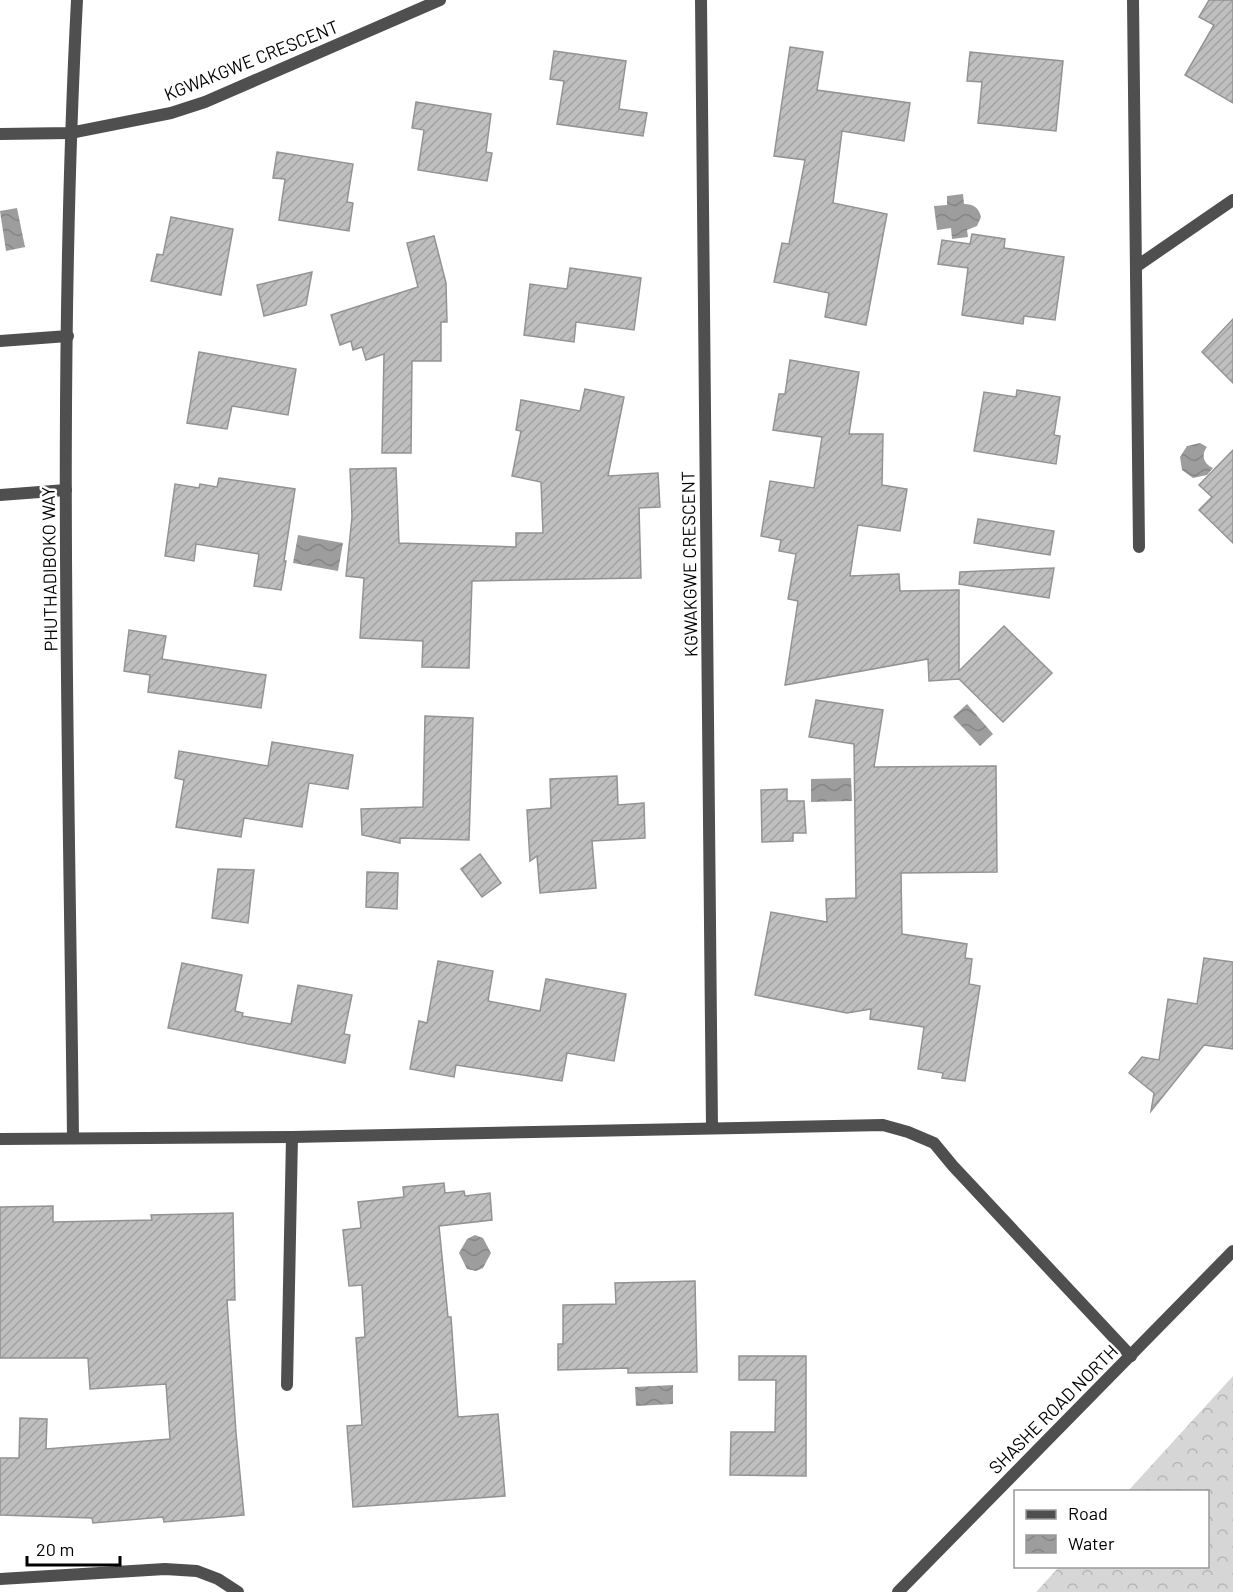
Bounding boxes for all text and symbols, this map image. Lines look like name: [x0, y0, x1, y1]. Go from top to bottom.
street label: KGWAKGWE CRESCENT: [161, 15, 341, 105]
street label: KGWAKGWE CRESCENT: [676, 471, 702, 657]
street label: PHUTHADIBOKO WAY: [37, 486, 61, 652]
street label: SHASHE ROAD NORTH: [984, 1340, 1122, 1478]
legend: [1014, 1490, 1209, 1568]
text: Road: [1068, 1502, 1108, 1524]
scale bar: [27, 1529, 120, 1567]
text: Water: [1068, 1532, 1115, 1554]
text: 20 m: [36, 1538, 74, 1560]

